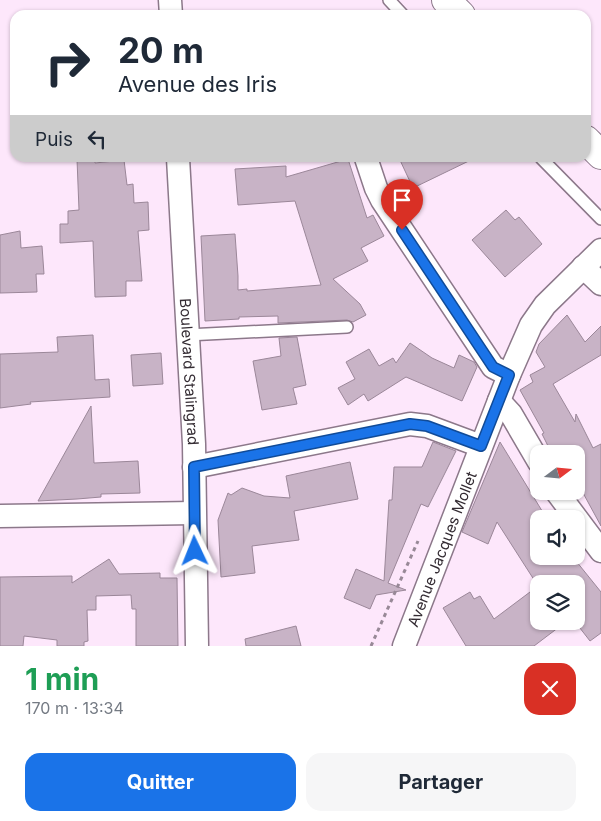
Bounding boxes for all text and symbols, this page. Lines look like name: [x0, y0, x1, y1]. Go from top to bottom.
text: 20 m: [118, 29, 204, 71]
icon: right: [35, 30, 100, 95]
text: Avenue des Iris: [118, 71, 277, 97]
icon: left: [83, 125, 111, 153]
text: Puis: [35, 128, 73, 151]
pin: [381, 179, 423, 230]
icon: arrive: [388, 186, 416, 214]
street label: Boulevard Stalingrad: [176, 298, 204, 446]
north arrow: [530, 445, 585, 500]
map controls: [530, 445, 585, 630]
street label: Avenue Jacques Mollet: [403, 469, 480, 629]
button: sound: [530, 510, 585, 565]
position arrow: [168, 524, 220, 576]
button: layers: [530, 575, 585, 630]
text: 1 min: [25, 661, 99, 697]
button: close: [524, 663, 576, 715]
text: 170 m · 13:34: [25, 698, 124, 718]
button: Quitter: [25, 753, 296, 811]
button: Partager: [306, 753, 576, 811]

